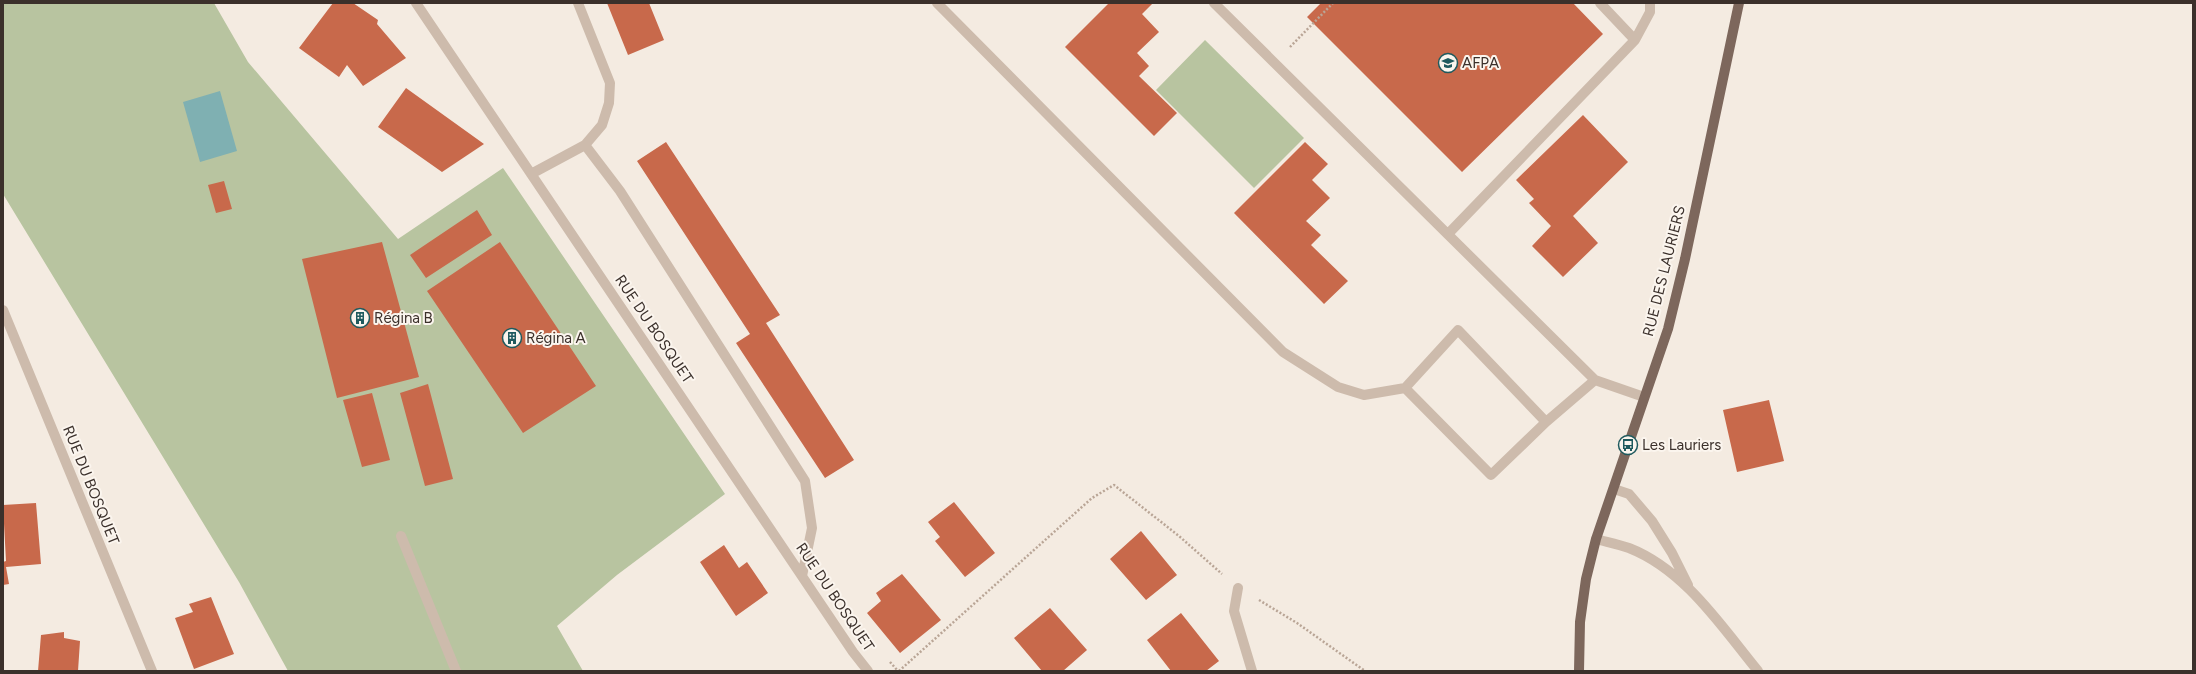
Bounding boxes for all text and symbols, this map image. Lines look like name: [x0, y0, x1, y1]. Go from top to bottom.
school or university icon: AFPA: [1437, 52, 1459, 74]
place label: AFPA: [1462, 54, 1499, 72]
street label: RUE DES LAURIERS: [1639, 204, 1689, 338]
street label: RUE DU BOSQUET: [611, 271, 697, 387]
building icon: Régina B: [349, 307, 371, 329]
place label: Régina B: [374, 309, 433, 327]
building icon: Régina A: [501, 327, 523, 349]
place label: Régina A: [526, 329, 586, 347]
street label: RUE DU BOSQUET: [59, 423, 123, 548]
bus stop icon: Les Lauriers: [1617, 434, 1639, 456]
place label: Les Lauriers: [1642, 436, 1721, 454]
street label: RUE DU BOSQUET: [792, 539, 878, 655]

